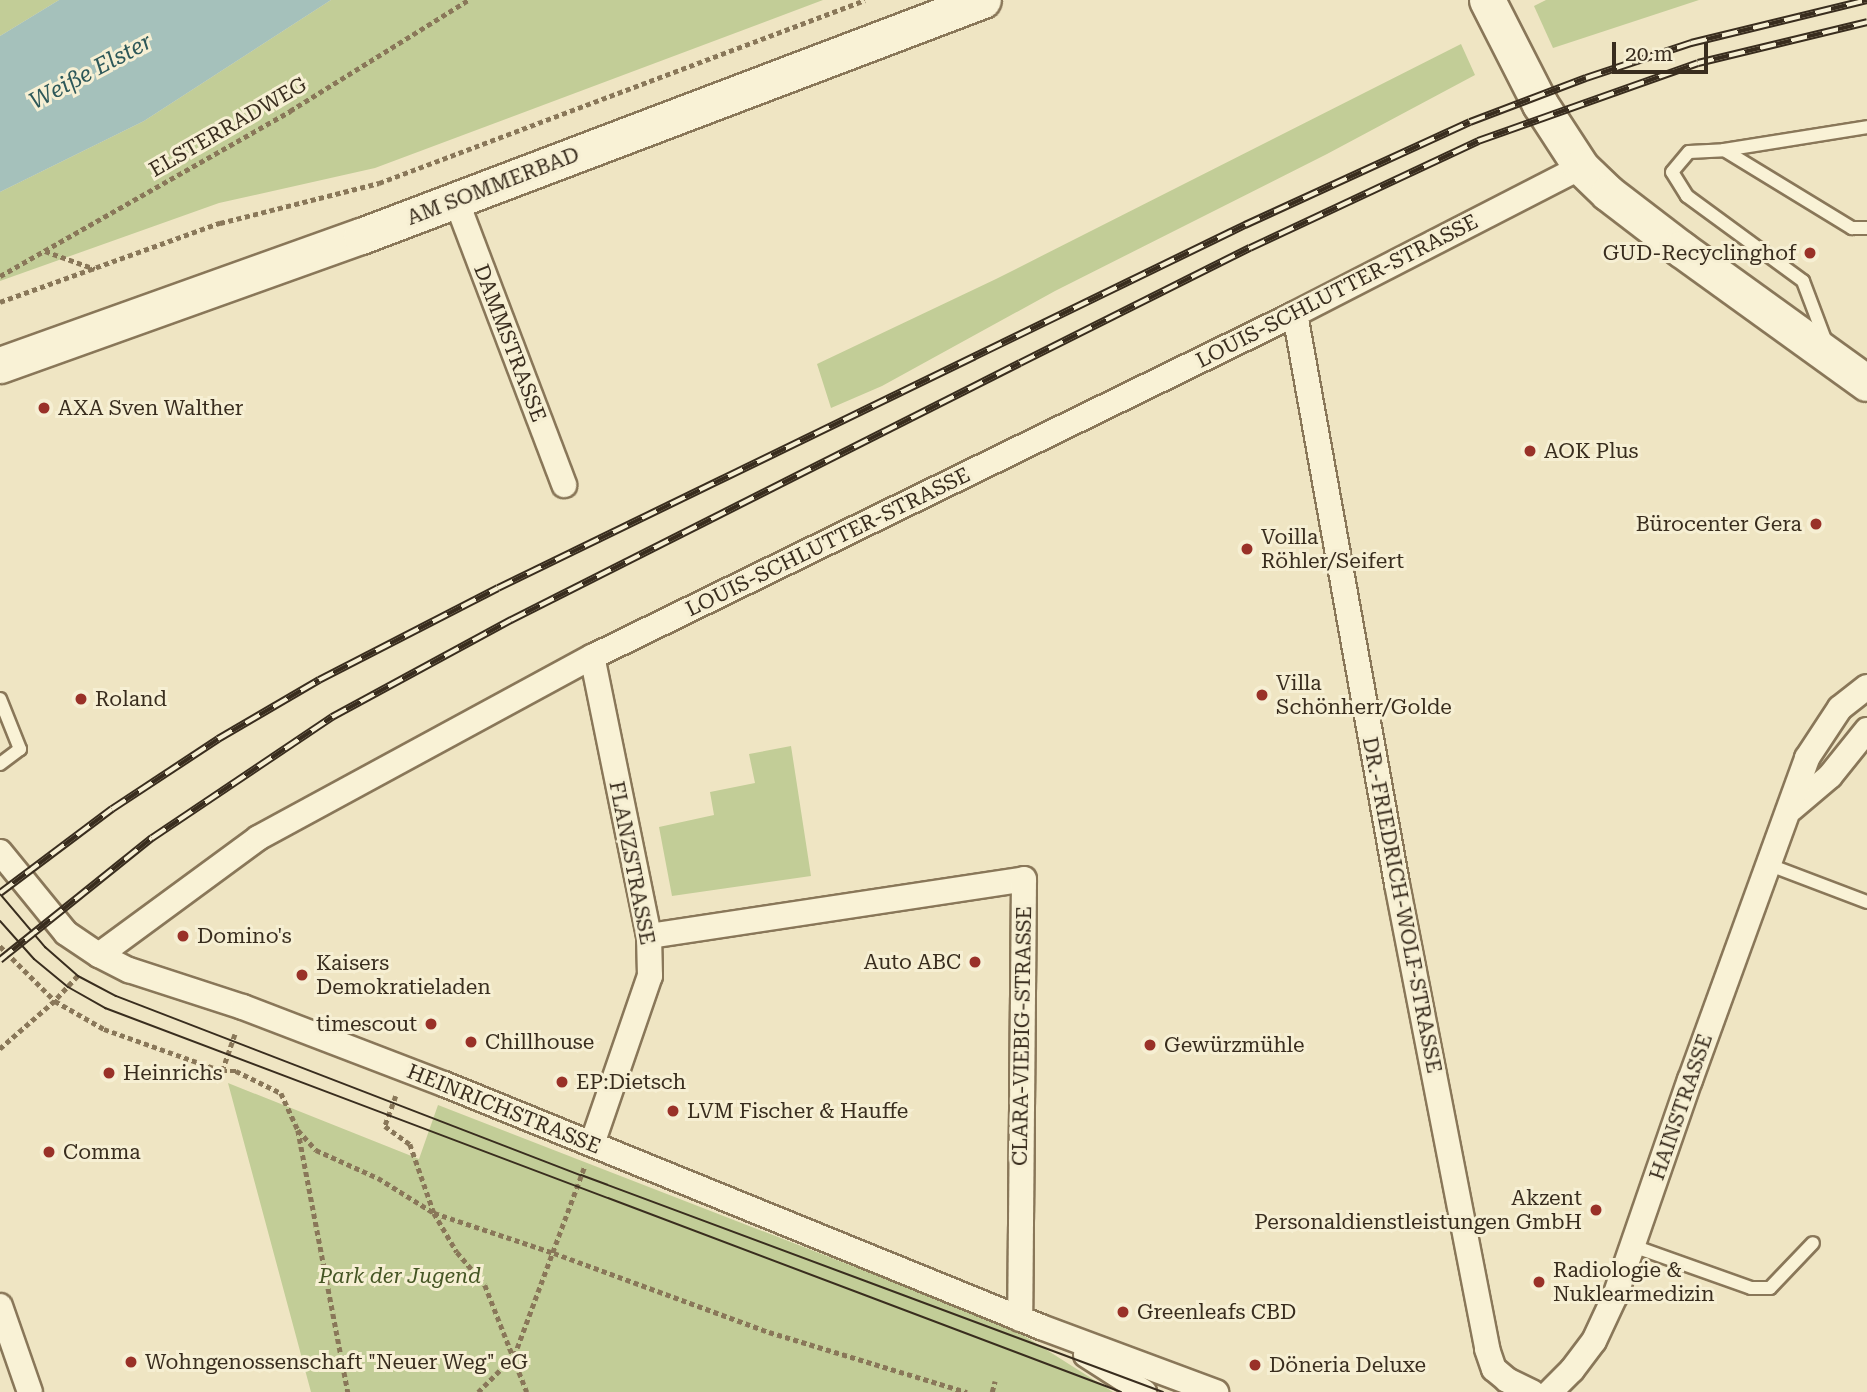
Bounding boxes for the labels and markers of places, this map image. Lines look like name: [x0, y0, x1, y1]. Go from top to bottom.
place label: GUD-Recyclinghof: [1603, 240, 1796, 266]
marker: GUD-Recyclinghof: [1802, 245, 1818, 261]
place label: AXA Sven Walther: [58, 395, 243, 421]
marker: AXA Sven Walther: [36, 400, 52, 416]
place label: AOK Plus: [1544, 438, 1638, 464]
marker: AOK Plus: [1522, 443, 1538, 459]
place label: Bürocenter Gera: [1636, 511, 1802, 537]
marker: Bürocenter Gera: [1808, 516, 1824, 532]
place label: Voilla Röhler/Seifert: [1261, 524, 1404, 574]
marker: Voilla Röhler/Seifert: [1239, 541, 1255, 557]
place label: Villa Schönherr/Golde: [1276, 670, 1452, 720]
place label: Roland: [95, 686, 167, 712]
marker: Villa Schönherr/Golde: [1254, 687, 1270, 703]
marker: Roland: [73, 691, 89, 707]
place label: Domino's: [197, 923, 292, 949]
marker: Domino's: [175, 928, 191, 944]
place label: Auto ABC: [864, 949, 961, 975]
place label: Kaisers Demokratieladen: [316, 950, 491, 1000]
marker: Auto ABC: [967, 954, 983, 970]
marker: Kaisers Demokratieladen: [294, 967, 310, 983]
place label: timescout: [316, 1011, 417, 1037]
marker: timescout: [423, 1016, 439, 1032]
place label: Chillhouse: [485, 1029, 594, 1055]
place label: Gewürzmühle: [1164, 1032, 1305, 1058]
marker: Chillhouse: [463, 1034, 479, 1050]
marker: Gewürzmühle: [1142, 1037, 1158, 1053]
place label: Heinrichs: [123, 1060, 223, 1086]
marker: Heinrichs: [101, 1065, 117, 1081]
place label: EP:Dietsch: [576, 1069, 686, 1095]
marker: EP:Dietsch: [554, 1074, 570, 1090]
place label: LVM Fischer & Hauffe: [687, 1098, 908, 1124]
marker: LVM Fischer & Hauffe: [665, 1103, 681, 1119]
place label: Comma: [63, 1139, 141, 1165]
marker: Comma: [41, 1144, 57, 1160]
place label: Akzent Personaldienstleistungen GmbH: [1254, 1185, 1582, 1235]
marker: Akzent Personaldienstleistungen GmbH: [1588, 1202, 1604, 1218]
place label: Radiologie & Nuklearmedizin: [1553, 1257, 1714, 1307]
marker: Radiologie & Nuklearmedizin: [1531, 1274, 1547, 1290]
place label: Greenleafs CBD: [1137, 1299, 1296, 1325]
marker: Greenleafs CBD: [1115, 1304, 1131, 1320]
place label: Wohngenossenschaft "Neuer Weg" eG: [145, 1349, 528, 1375]
place label: Döneria Deluxe: [1269, 1352, 1426, 1378]
marker: Wohngenossenschaft "Neuer Weg" eG: [123, 1354, 139, 1370]
marker: Döneria Deluxe: [1247, 1357, 1263, 1373]

